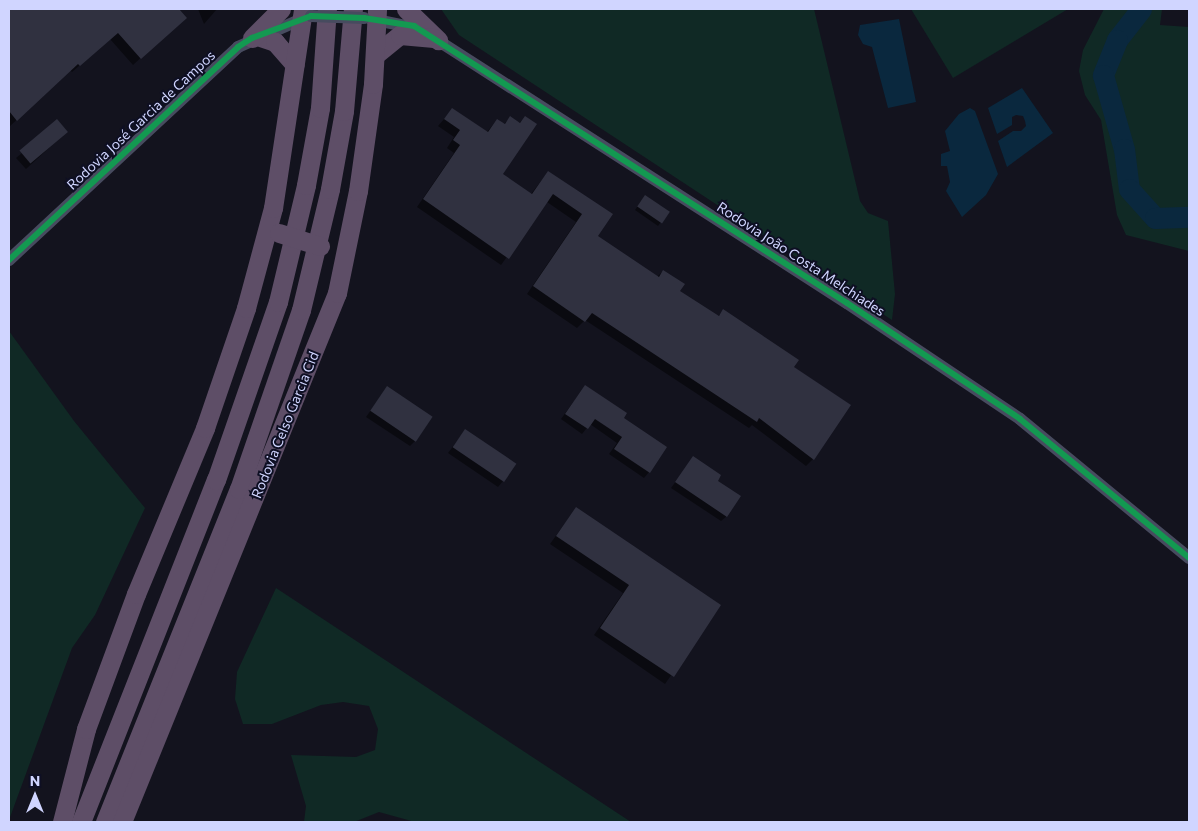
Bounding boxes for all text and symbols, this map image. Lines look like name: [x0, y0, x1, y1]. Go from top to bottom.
street label: Rodovia José Garcia de Campos: [63, 47, 219, 193]
street label: Rodovia João Costa Melchiades: [714, 198, 888, 320]
street label: Rodovia Celso Garcia Cid: [248, 349, 322, 501]
north arrow: [10, 771, 60, 821]
text: N: [30, 772, 40, 789]

